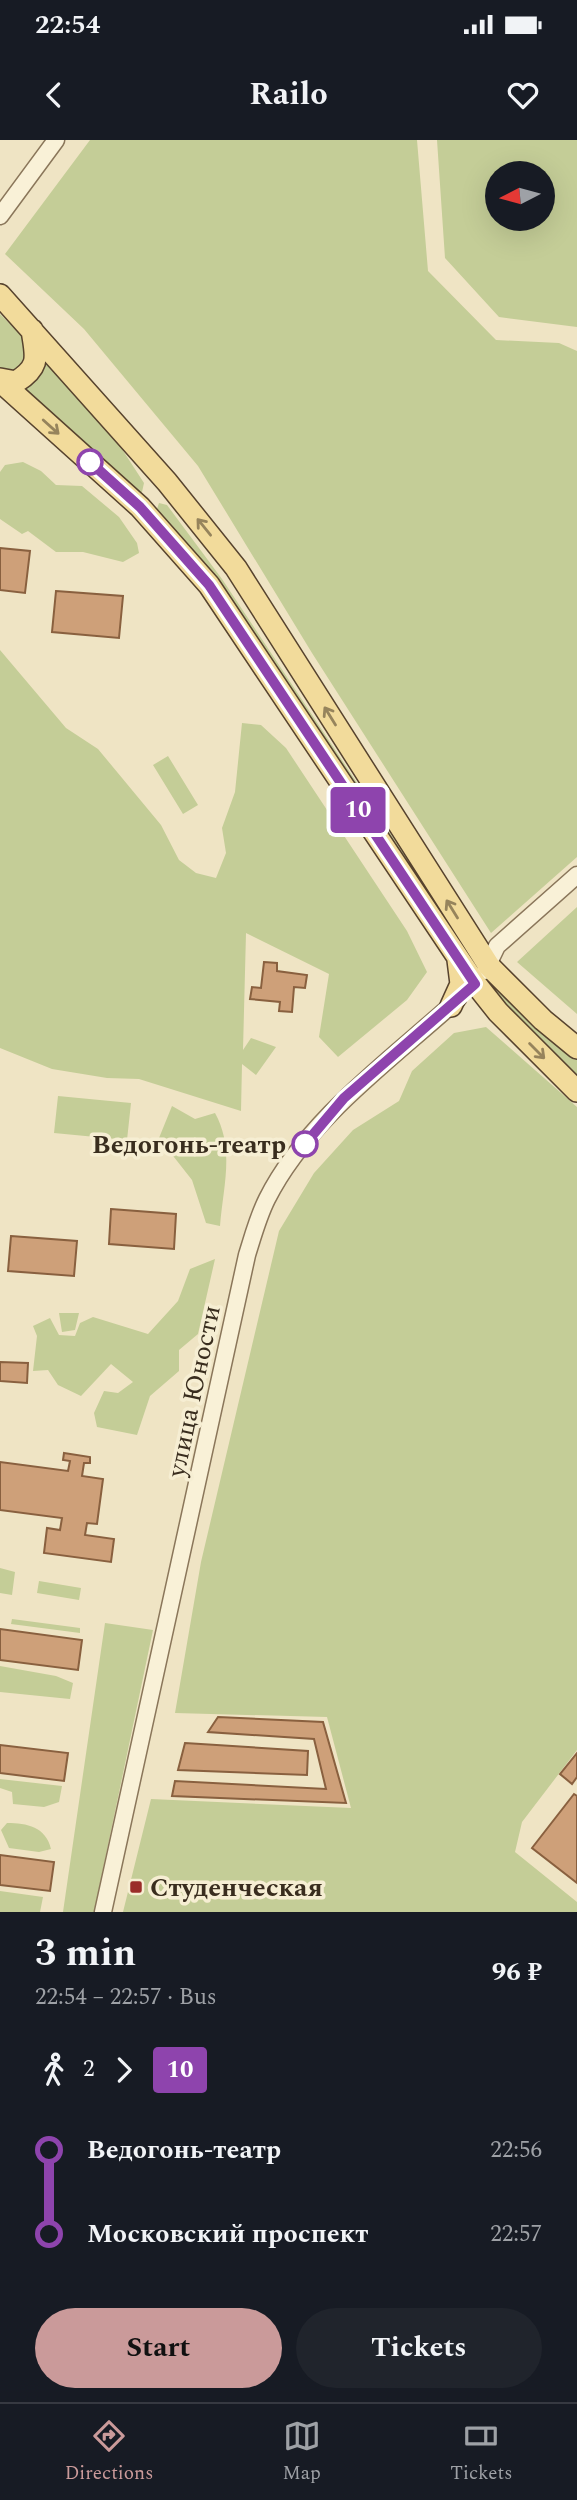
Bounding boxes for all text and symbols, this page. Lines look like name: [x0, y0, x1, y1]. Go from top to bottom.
text: 22:54: [35, 5, 100, 45]
text: Railo: [249, 70, 328, 119]
icon: back: [35, 76, 73, 114]
icon: heart: [504, 76, 542, 114]
north arrow: [485, 161, 555, 231]
map controls: [485, 161, 555, 231]
one-way arrow: [42, 419, 60, 435]
unlabelled marker: [77, 449, 103, 475]
one-way arrow: [196, 519, 211, 537]
one-way arrow: [323, 707, 337, 727]
line badge: 10: [326, 787, 390, 833]
text: 10: [345, 792, 371, 828]
one-way arrow: [444, 899, 458, 919]
one-way arrow: [529, 1043, 546, 1060]
place label: Ведогонь-театр: [92, 1125, 286, 1165]
marker: Ведогонь-театр: [292, 1131, 318, 1157]
street label: улица Юности: [156, 1302, 232, 1482]
place label: Студенческая: [150, 1868, 323, 1908]
marker: Студенческая: [128, 1879, 144, 1895]
text: 3 min: [35, 1925, 136, 1983]
text: 96 ₽: [492, 1952, 542, 1992]
text: 22:54 – 22:57 · Bus: [35, 1980, 217, 2015]
icon: walk: [35, 2051, 73, 2089]
icon: forward: [105, 2051, 143, 2089]
text: 2: [83, 2052, 95, 2087]
text: 10: [167, 2052, 193, 2088]
text: Ведогонь-театр: [87, 2130, 281, 2170]
text: 22:56: [490, 2133, 542, 2168]
text: Московский проспект: [87, 2214, 368, 2254]
text: 22:57: [490, 2217, 542, 2252]
button: Start: [35, 2308, 282, 2388]
button: Tickets: [296, 2308, 542, 2388]
tab: Directions: [65, 2417, 153, 2488]
tab: Map: [283, 2417, 321, 2488]
tab: Tickets: [450, 2417, 512, 2488]

